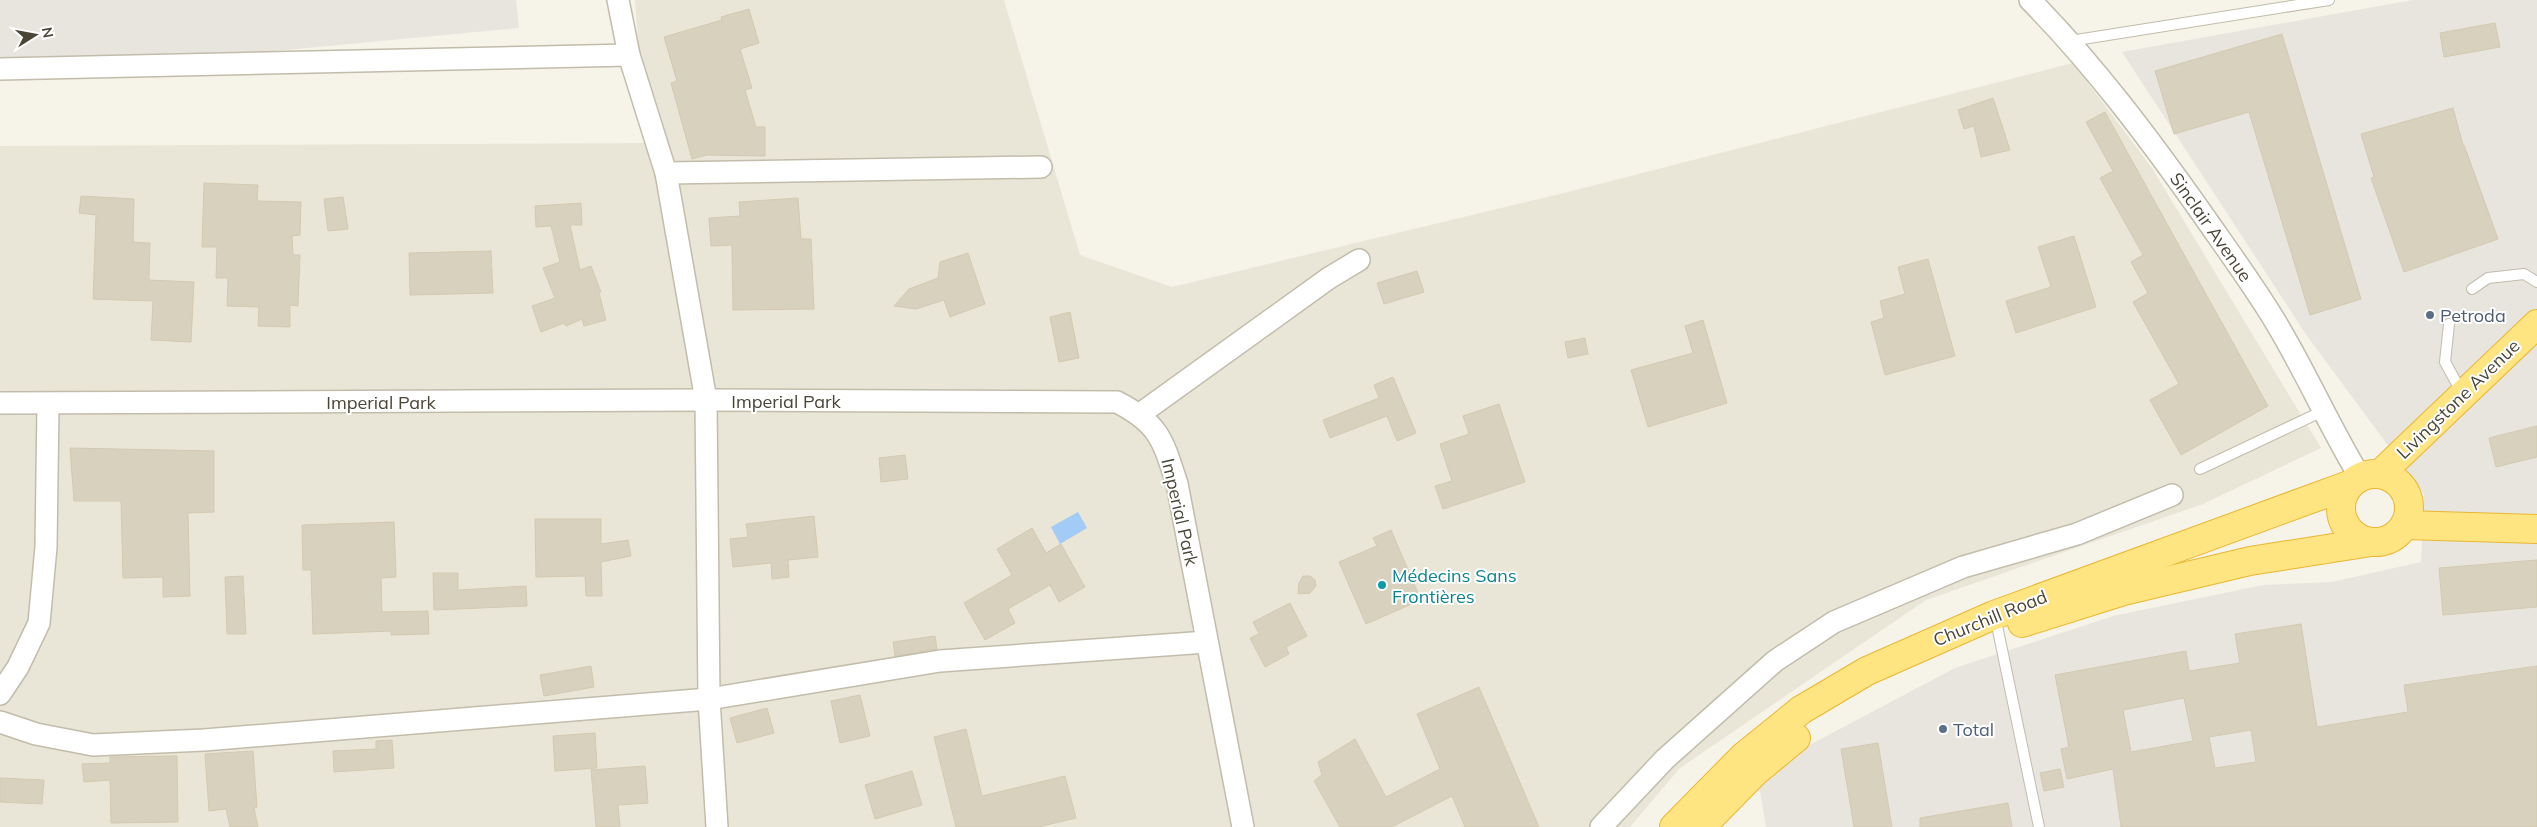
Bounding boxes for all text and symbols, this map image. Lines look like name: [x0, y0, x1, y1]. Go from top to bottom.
north arrow: [10, 10, 60, 60]
text: N: [38, 26, 58, 39]
street label: Sinclair Avenue: [2165, 168, 2257, 286]
place label: Petroda: [2440, 304, 2506, 327]
marker: Petroda: [2424, 309, 2436, 321]
street label: Livingstone Avenue: [2392, 334, 2524, 464]
street label: Imperial Park: [731, 390, 842, 413]
street label: Imperial Park: [326, 391, 437, 414]
street label: Imperial Park: [1156, 456, 1204, 569]
place label: Médecins Sans Frontières: [1392, 564, 1517, 608]
marker: Médecins Sans Frontières: [1376, 579, 1388, 591]
street label: Churchill Road: [1930, 585, 2050, 651]
place label: Total: [1953, 718, 1994, 741]
marker: Total: [1937, 723, 1949, 735]

